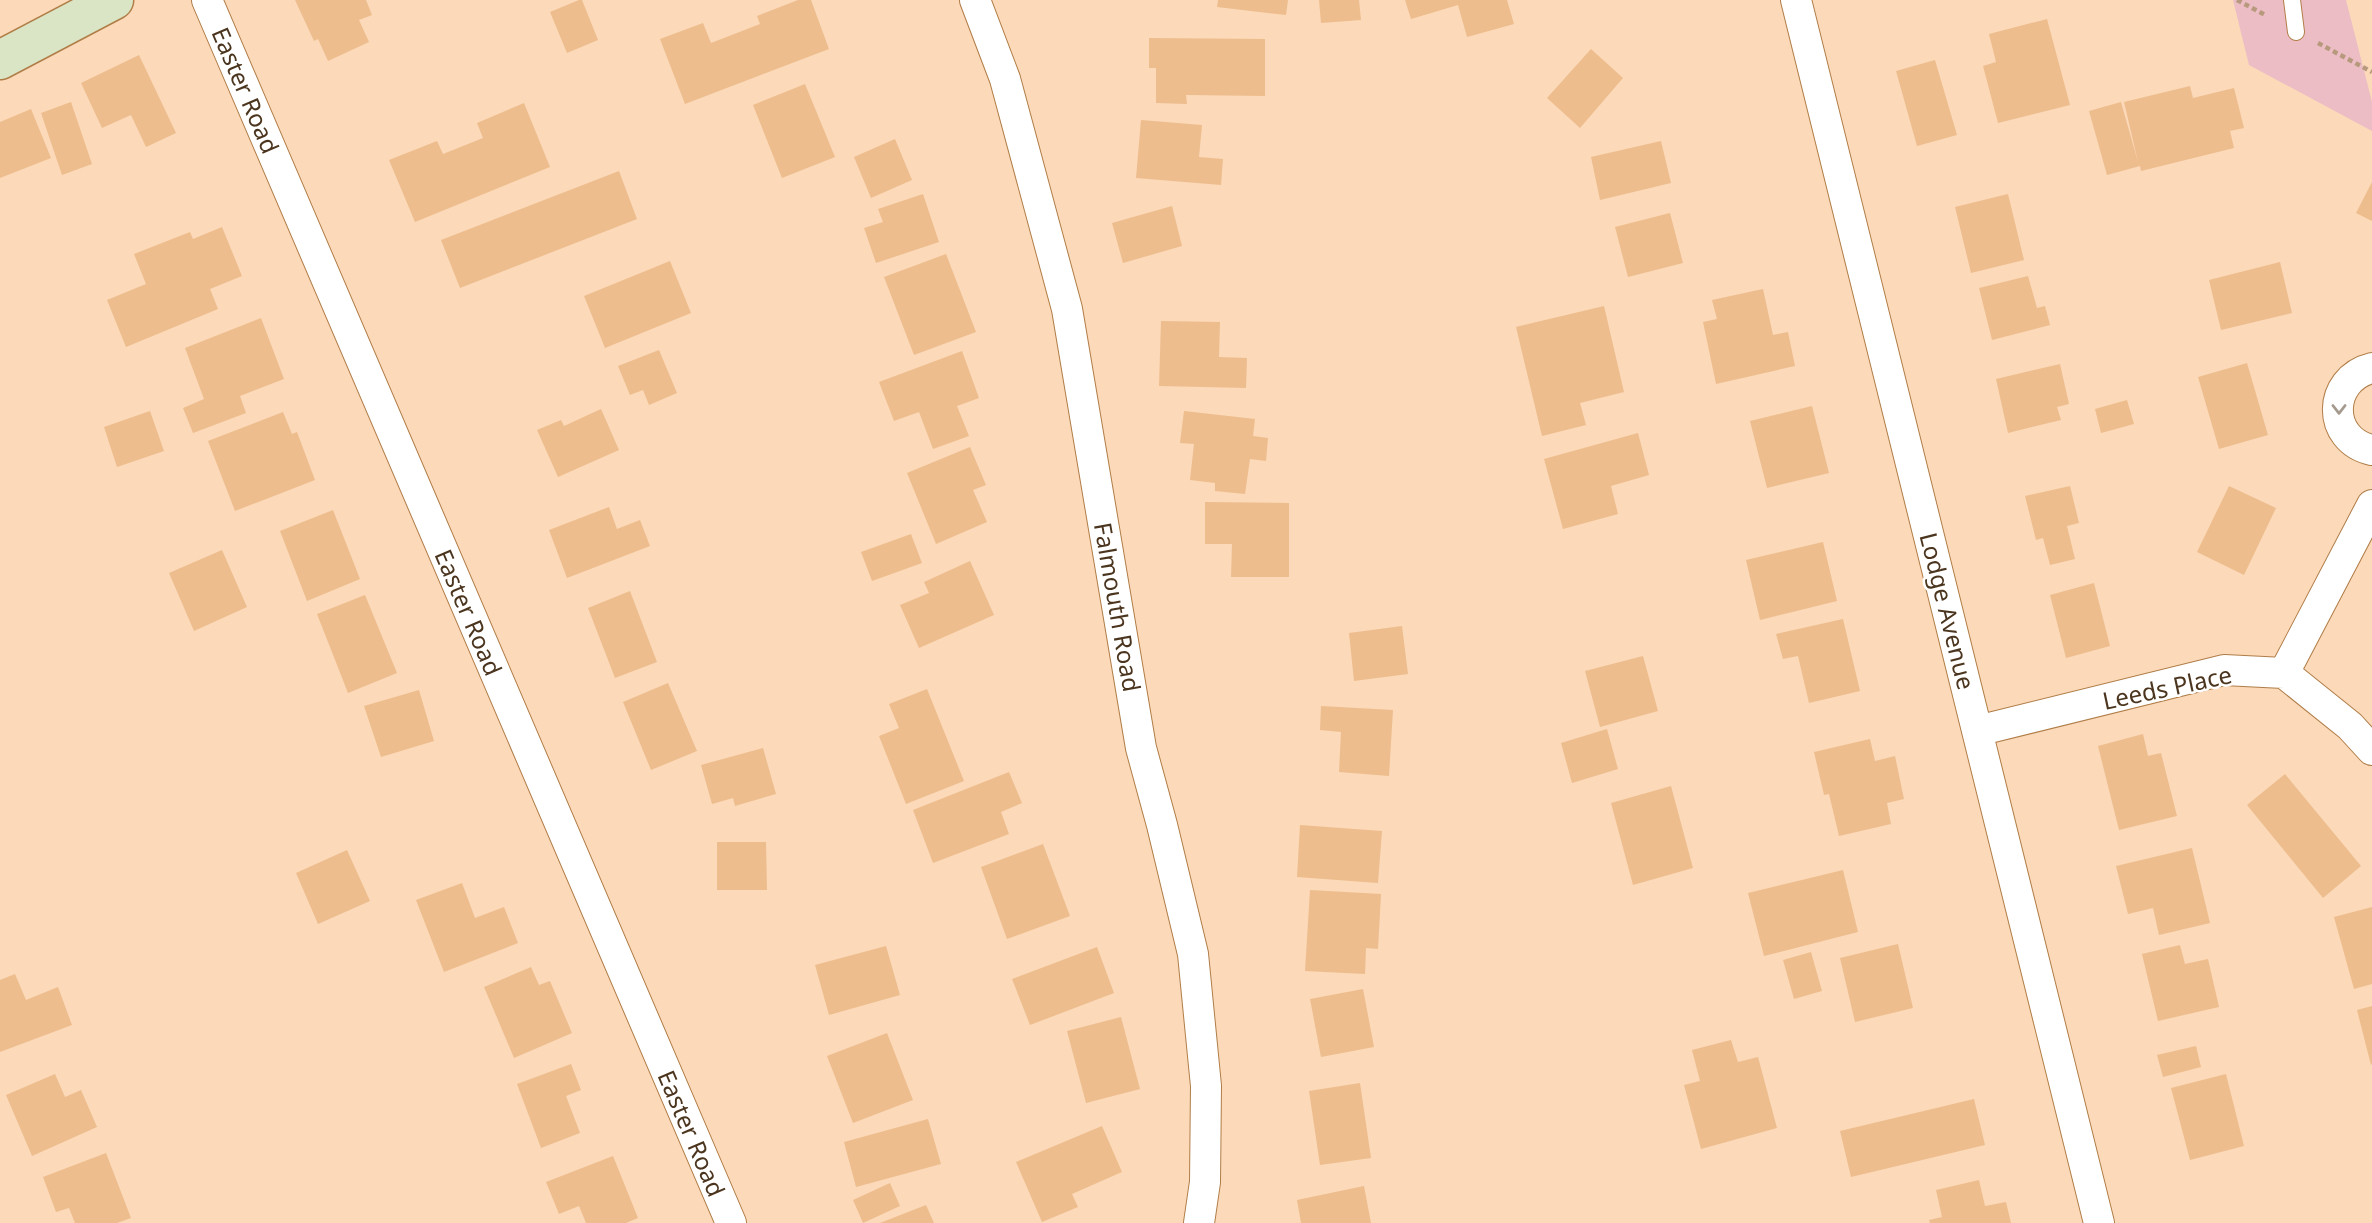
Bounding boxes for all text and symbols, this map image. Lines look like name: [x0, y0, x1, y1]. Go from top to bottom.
street label: Easter Road: [205, 22, 287, 158]
one-way arrow: [2331, 404, 2347, 415]
street label: Falmouth Road: [1087, 520, 1149, 694]
street label: Lodge Avenue: [1913, 529, 1983, 693]
street label: Easter Road: [428, 544, 510, 680]
street label: Leeds Place: [2099, 657, 2235, 717]
street label: Easter Road: [651, 1065, 733, 1201]

